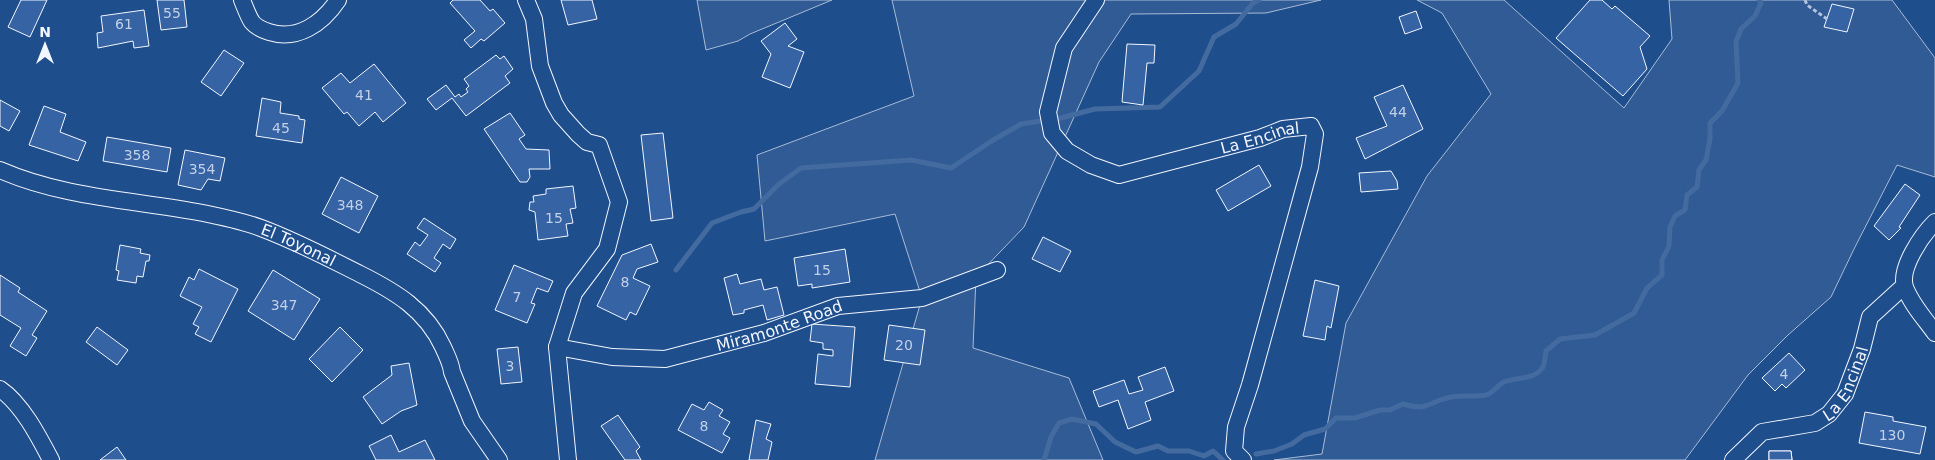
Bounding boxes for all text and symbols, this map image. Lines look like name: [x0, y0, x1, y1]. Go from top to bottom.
house number: 55: [163, 5, 181, 21]
house number: 61: [115, 16, 133, 32]
north arrow: [20, 20, 70, 70]
text: N: [39, 24, 51, 40]
house number: 41: [355, 87, 373, 103]
house number: 44: [1389, 104, 1407, 120]
street label: La Encinal: [1218, 118, 1300, 158]
house number: 45: [272, 120, 290, 136]
house number: 358: [124, 147, 150, 163]
house number: 354: [189, 161, 215, 177]
house number: 348: [337, 197, 363, 213]
house number: 15: [545, 210, 563, 226]
street label: El Toyonal: [258, 219, 339, 270]
house number: 15: [813, 262, 831, 278]
house number: 8: [621, 274, 629, 290]
house number: 7: [513, 289, 521, 305]
street label: Miramonte Road: [714, 296, 845, 355]
house number: 347: [271, 297, 297, 313]
house number: 20: [895, 337, 913, 353]
street label: La Encinal: [1819, 344, 1872, 425]
house number: 3: [506, 358, 514, 374]
house number: 4: [1780, 366, 1789, 382]
house number: 8: [700, 418, 708, 434]
house number: 130: [1879, 427, 1905, 443]

